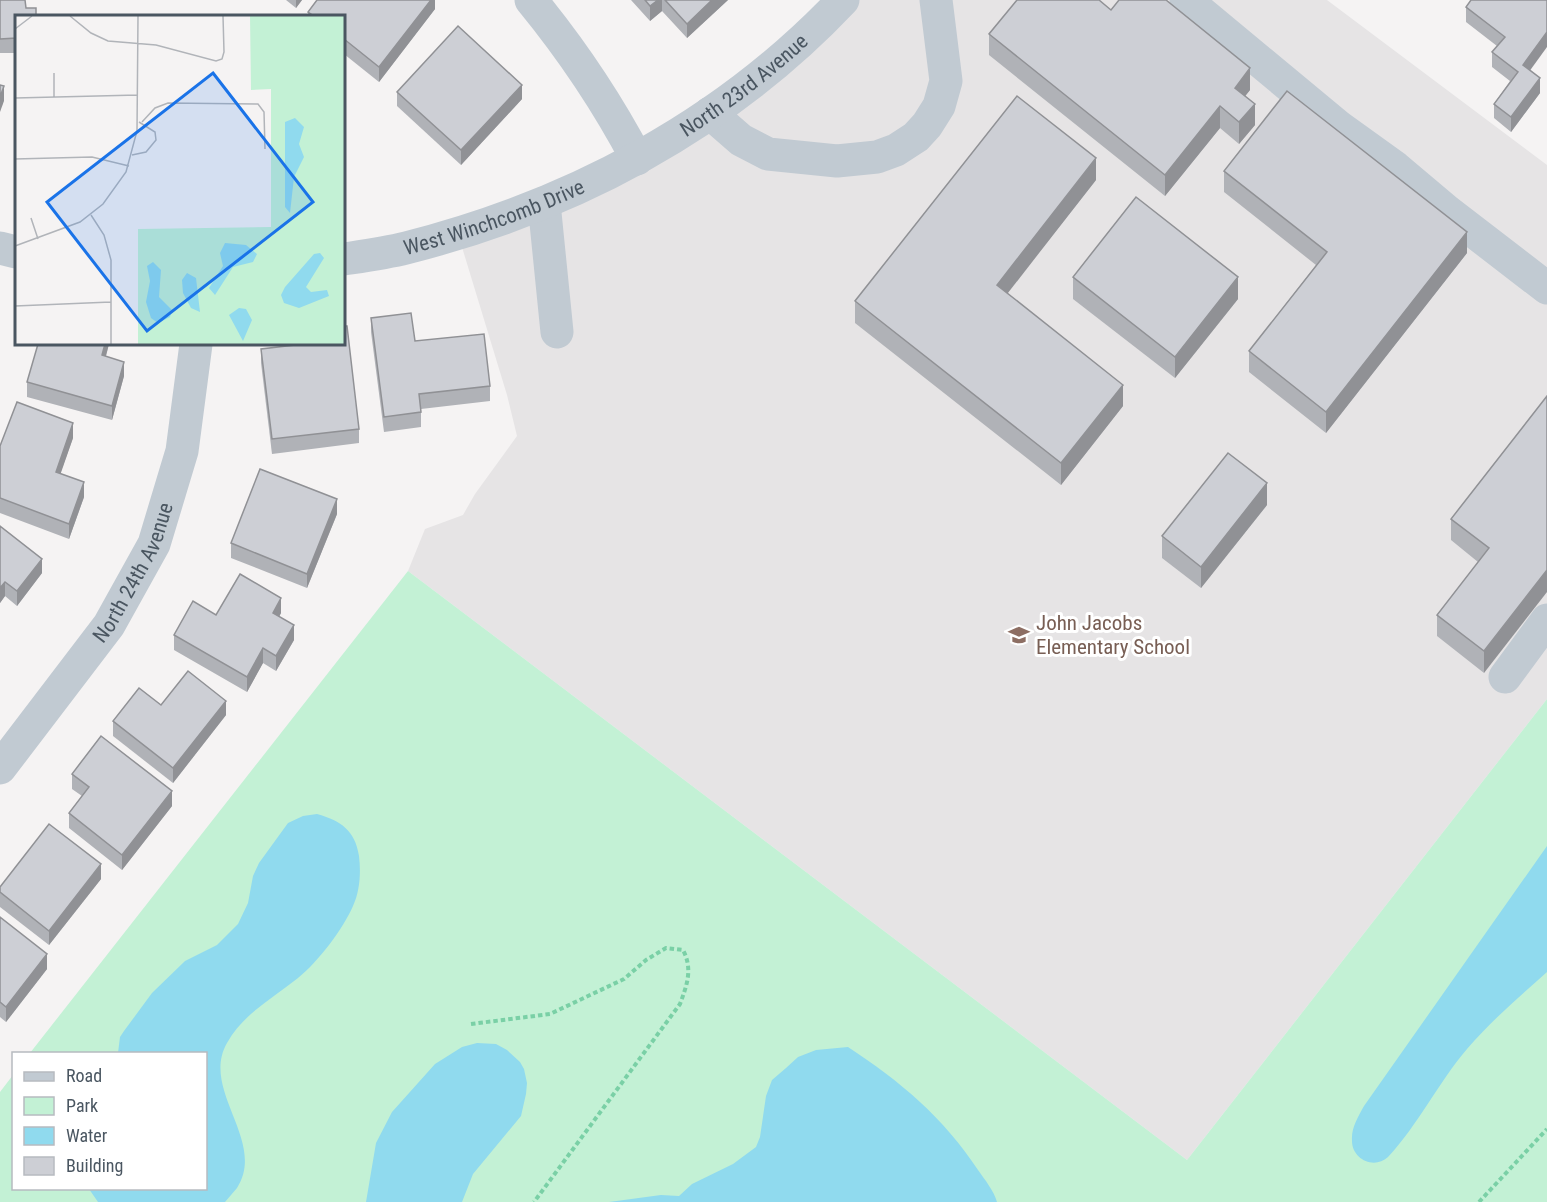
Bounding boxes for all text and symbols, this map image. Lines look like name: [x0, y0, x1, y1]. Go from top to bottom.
inset map: [15, 15, 345, 345]
street label: North 23rd Avenue: [676, 29, 813, 142]
street label: West Winchcomb Drive: [401, 174, 588, 260]
street label: North 24th Avenue: [88, 500, 178, 647]
place label: John Jacobs Elementary School: [1036, 611, 1190, 659]
school or university icon: John Jacobs Elementary School: [1007, 623, 1031, 647]
legend: [12, 1052, 207, 1190]
text: Road: [66, 1065, 102, 1086]
text: Park: [66, 1095, 98, 1116]
text: Water: [66, 1125, 108, 1146]
text: Building: [66, 1155, 123, 1176]

